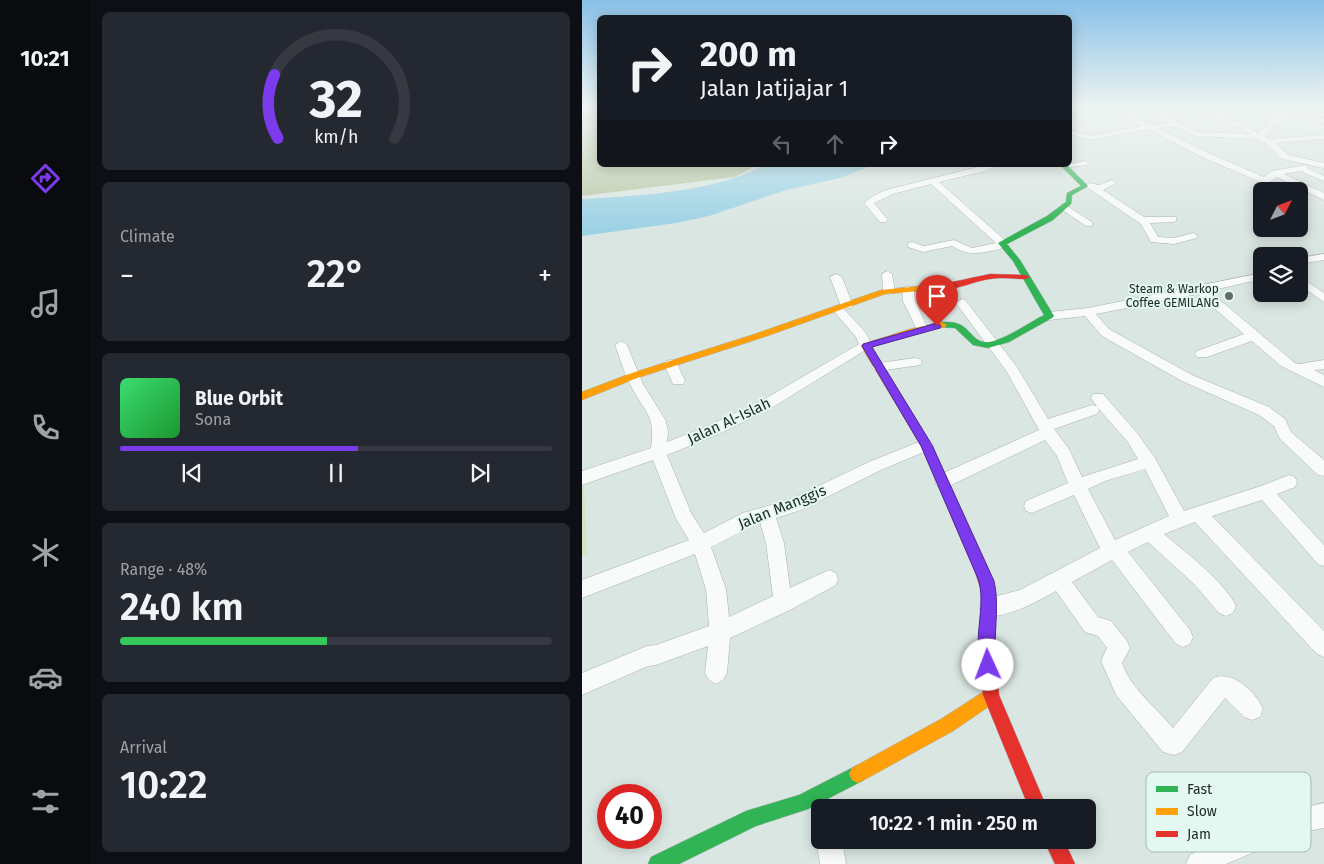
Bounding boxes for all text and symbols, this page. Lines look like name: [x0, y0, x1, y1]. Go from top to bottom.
text: 200 m: [700, 33, 797, 75]
icon: right: [617, 35, 682, 100]
text: 10:21: [20, 45, 70, 72]
text: 32: [308, 68, 363, 131]
text: Jalan Jatijajar 1: [700, 75, 848, 102]
text: km/h: [314, 126, 358, 148]
icon: left: [768, 130, 796, 158]
icon: ahead: [821, 130, 849, 158]
icon: right: [874, 130, 902, 158]
icon: directions: [28, 161, 63, 196]
north arrow: [1253, 182, 1308, 238]
map controls: [1253, 182, 1308, 302]
text: Climate: [120, 227, 175, 246]
button: layers: [1253, 247, 1308, 302]
text: 22°: [307, 251, 365, 297]
text: −: [120, 259, 134, 292]
text: +: [538, 259, 552, 292]
pin: [916, 275, 958, 326]
icon: arrive: [923, 282, 951, 310]
place label: Steam & Warkop Coffee GEMILANG: [1126, 282, 1219, 310]
icon: music: [28, 286, 63, 321]
marker: Steam & Warkop Coffee GEMILANG: [1223, 290, 1235, 302]
text: Blue Orbit: [195, 387, 283, 410]
street label: Jalan Al-Islah: [685, 394, 773, 448]
icon: phone: [28, 410, 63, 445]
text: Sona: [195, 410, 231, 429]
icon: previous: [178, 459, 206, 487]
icon: pause: [322, 459, 350, 487]
icon: next: [466, 459, 494, 487]
street label: Jalan Manggis: [735, 481, 829, 533]
icon: climate: [28, 535, 63, 570]
text: Range · 48%: [120, 560, 207, 579]
text: 240 km: [120, 584, 244, 630]
position arrow: [961, 638, 1013, 690]
icon: car: [28, 660, 63, 695]
text: Arrival: [120, 738, 167, 757]
text: 10:22: [120, 762, 207, 808]
legend: [1146, 772, 1311, 852]
text: Fast: [1187, 781, 1213, 798]
icon: filters: [28, 784, 63, 819]
speed limit sign: 40: [597, 784, 662, 849]
text: Slow: [1187, 803, 1217, 820]
text: 10:22 · 1 min · 250 m: [869, 812, 1038, 835]
text: Jam: [1187, 826, 1211, 843]

